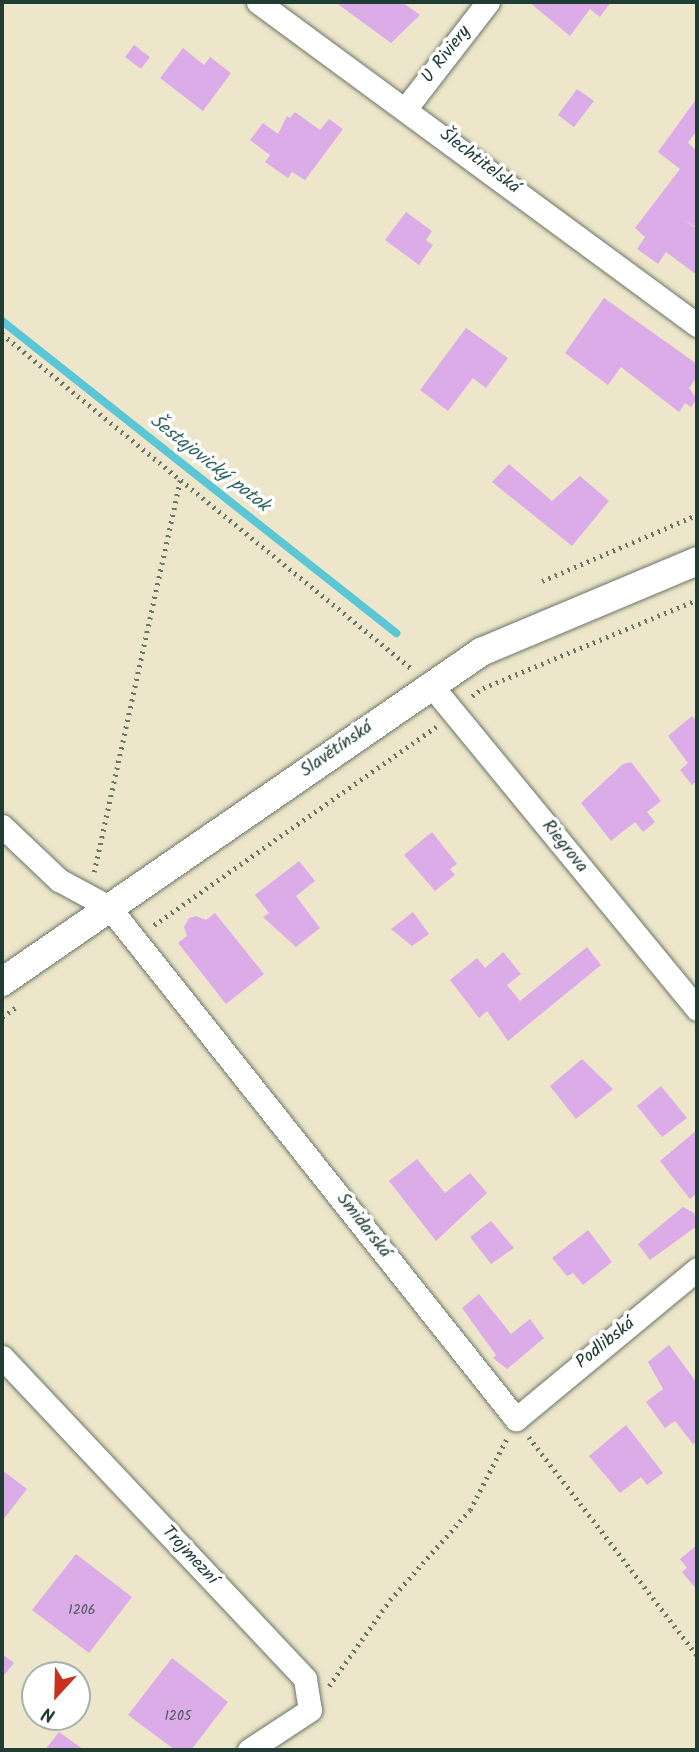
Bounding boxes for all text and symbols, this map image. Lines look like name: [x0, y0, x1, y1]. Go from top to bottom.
street label: U Riviery: [418, 22, 476, 88]
street label: Šlechtitelská: [435, 125, 523, 199]
water label: Šestajovický potok: [145, 410, 273, 518]
street label: Slavětínská: [297, 717, 377, 783]
street label: Riegrova: [536, 816, 592, 878]
street label: Smidarská: [331, 1189, 395, 1263]
street label: Podlibská: [572, 1314, 640, 1374]
street label: Trojmezní: [156, 1522, 222, 1590]
house number: 1206: [68, 1602, 96, 1618]
north arrow: [21, 1661, 91, 1731]
text: N: [38, 1697, 60, 1730]
house number: 1205: [164, 1708, 192, 1724]

